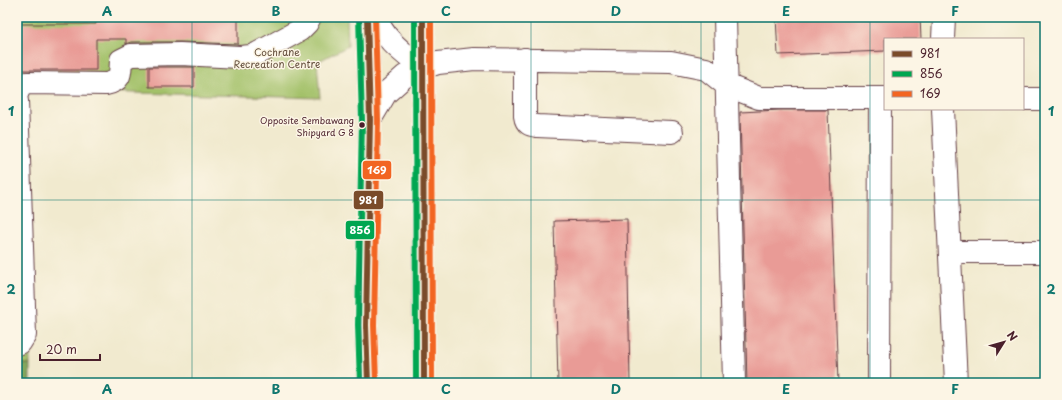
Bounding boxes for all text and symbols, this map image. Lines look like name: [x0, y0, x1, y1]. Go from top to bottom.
text: A: [102, 1, 112, 20]
text: B: [272, 1, 281, 20]
text: C: [441, 1, 451, 20]
text: D: [611, 1, 621, 20]
text: E: [782, 1, 790, 20]
text: F: [951, 1, 959, 20]
legend: [884, 38, 1024, 110]
park label: Cochrane Recreation Centre: [234, 44, 320, 71]
text: 981: [920, 44, 940, 62]
text: 856: [920, 64, 943, 82]
text: 169: [920, 84, 940, 102]
text: 1: [8, 101, 14, 120]
text: 1: [1048, 101, 1054, 120]
place label: Opposite Sembawang Shipyard G 8: [260, 113, 354, 139]
marker: Opposite Sembawang Shipyard G 8: [357, 120, 367, 130]
line badge: 169: [362, 160, 392, 180]
text: 169: [367, 161, 387, 178]
line badge: 981: [353, 190, 384, 210]
text: 981: [359, 191, 377, 208]
line badge: 856: [345, 220, 375, 240]
text: 856: [350, 221, 370, 238]
text: 2: [6, 279, 16, 298]
text: 2: [1046, 279, 1056, 298]
north arrow: [984, 322, 1024, 362]
text: N: [1003, 327, 1022, 345]
scale bar: [40, 336, 100, 362]
text: 20 m: [46, 340, 77, 358]
text: A: [102, 379, 112, 398]
text: B: [272, 379, 281, 398]
text: C: [441, 379, 451, 398]
text: D: [611, 379, 621, 398]
text: E: [782, 379, 790, 398]
text: F: [951, 379, 959, 398]

